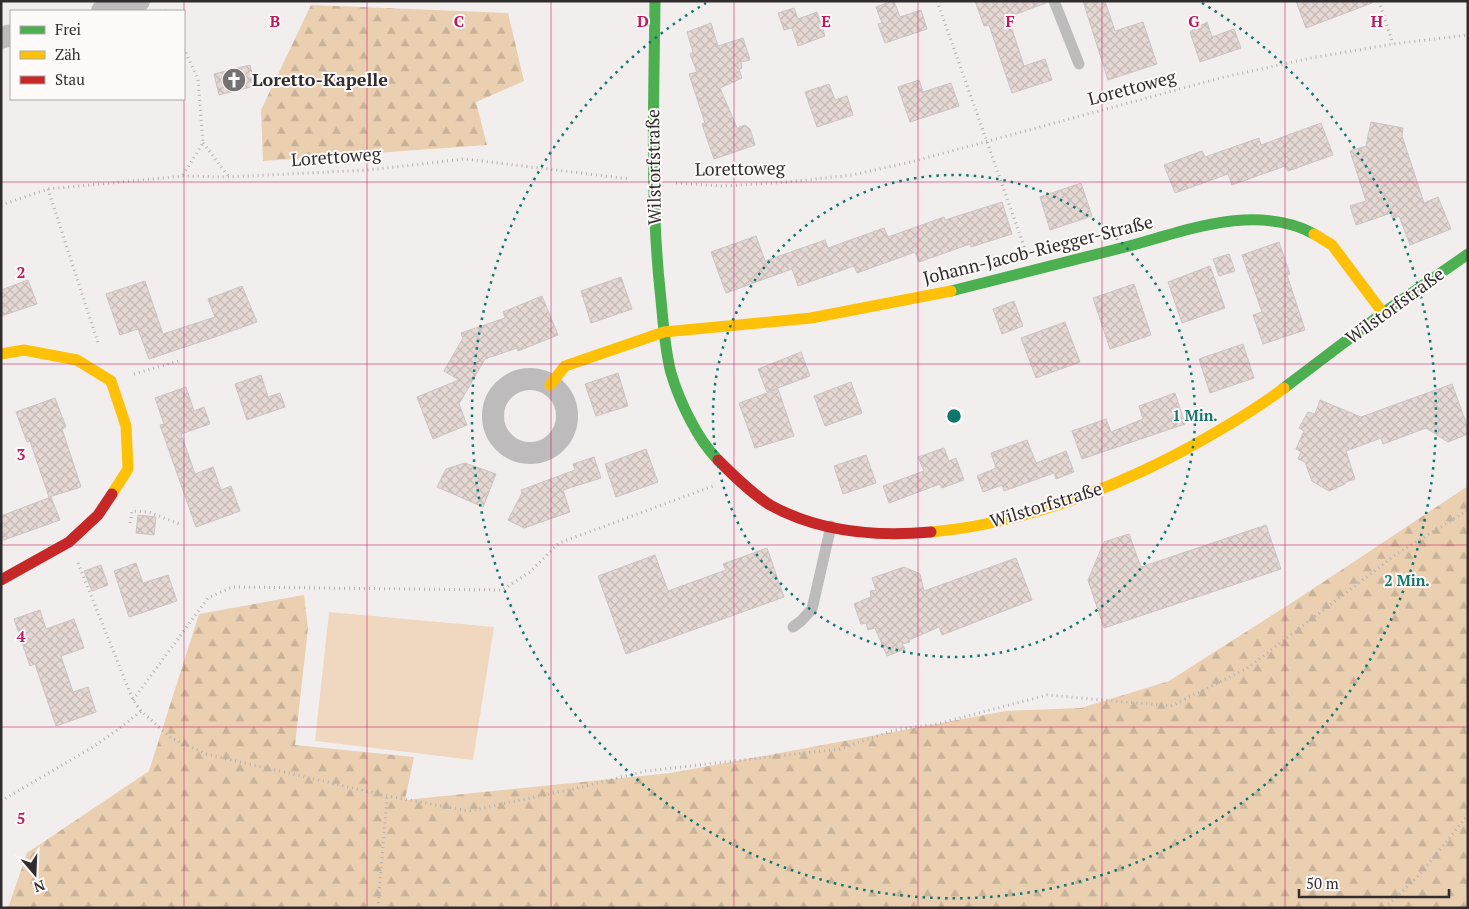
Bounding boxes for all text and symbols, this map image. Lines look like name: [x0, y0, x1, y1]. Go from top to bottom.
legend: [10, 10, 185, 100]
text: B: [270, 10, 280, 32]
text: C: [454, 10, 464, 32]
text: D: [637, 10, 649, 32]
text: E: [821, 10, 831, 32]
text: F: [1005, 10, 1015, 32]
text: G: [1188, 10, 1200, 32]
text: H: [1371, 10, 1383, 32]
text: Frei: [55, 19, 81, 39]
text: Zäh: [55, 44, 81, 64]
street label: Lorettoweg: [1085, 64, 1179, 110]
church icon: Loretto-Kapelle: [221, 67, 247, 93]
place label: Loretto-Kapelle: [252, 67, 388, 91]
text: Stau: [55, 69, 85, 89]
street label: Wilstorfstraße: [640, 109, 666, 225]
street label: Lorettoweg: [290, 141, 382, 171]
street label: Lorettoweg: [695, 155, 786, 181]
street label: Johann-Jacob-Riegger-Straße: [920, 209, 1155, 289]
text: 2: [16, 261, 26, 283]
street label: Wilstorfstraße: [1340, 261, 1448, 349]
text: 1 Min.: [1172, 405, 1218, 425]
centre of rings: [945, 407, 963, 425]
text: 3: [16, 443, 26, 465]
street label: Wilstorfstraße: [987, 476, 1105, 532]
text: 2 Min.: [1384, 570, 1430, 590]
text: 4: [16, 625, 26, 647]
text: 5: [16, 807, 26, 829]
north arrow: [10, 849, 60, 899]
scale bar: [1299, 866, 1449, 898]
text: 50 m: [1306, 873, 1339, 893]
text: N: [31, 876, 48, 898]

